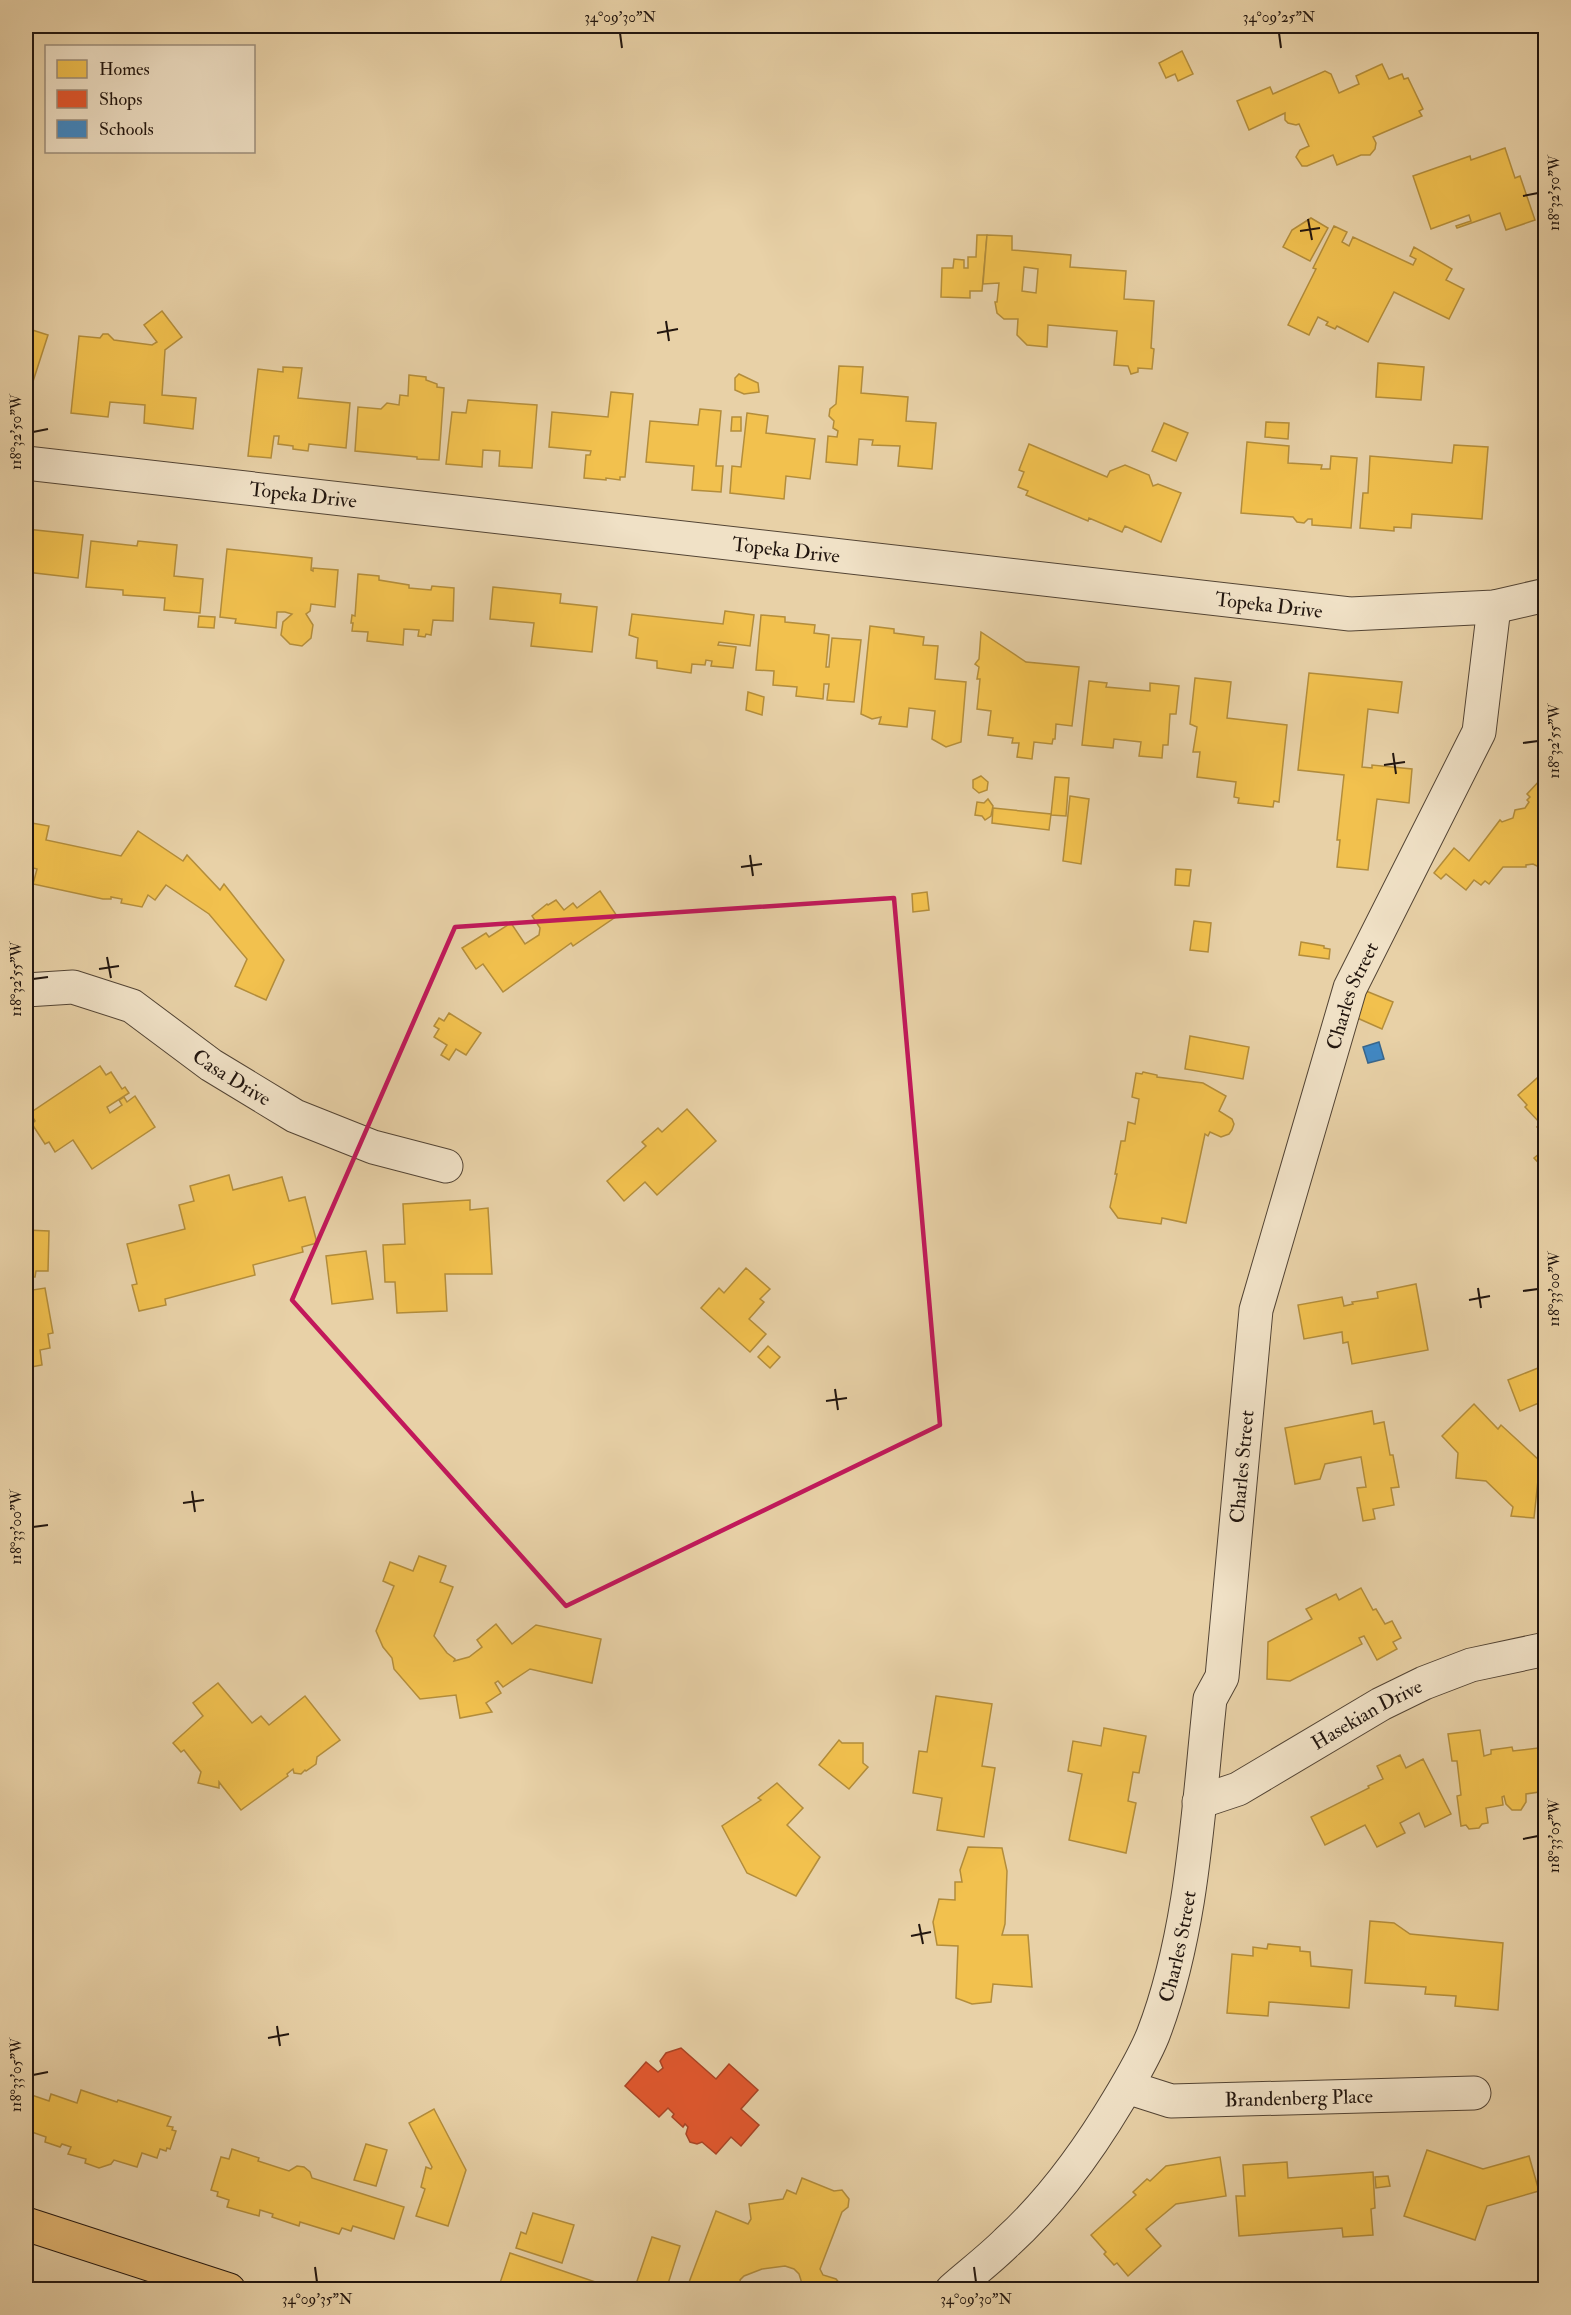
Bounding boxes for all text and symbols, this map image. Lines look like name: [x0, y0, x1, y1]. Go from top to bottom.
text: 34°09'30"N: [584, 8, 656, 27]
text: 34°09'25"N: [1243, 8, 1316, 27]
legend: [45, 45, 255, 153]
text: Homes: [99, 58, 150, 81]
text: Shops: [99, 88, 142, 111]
text: Schools: [99, 118, 154, 141]
text: 118°32'50"W: [1545, 154, 1564, 231]
text: 118°32'50"W: [7, 393, 26, 470]
street label: Topeka Drive: [248, 477, 358, 514]
street label: Topeka Drive: [731, 532, 841, 569]
street label: Topeka Drive: [1214, 587, 1324, 624]
text: 118°32'55"W: [1545, 703, 1564, 779]
street label: Charles Street: [1321, 937, 1384, 1053]
text: 118°32'55"W: [7, 941, 26, 1017]
street label: Casa Drive: [187, 1044, 276, 1112]
text: 118°33'00"W: [1545, 1250, 1564, 1327]
street label: Charles Street: [1224, 1409, 1260, 1524]
text: 118°33'00"W: [7, 1488, 26, 1565]
street label: Hasekian Drive: [1307, 1674, 1426, 1756]
text: 118°33'05"W: [1545, 1798, 1564, 1873]
street label: Charles Street: [1153, 1888, 1202, 2005]
text: 118°33'05"W: [7, 2037, 26, 2112]
street label: Brandenberg Place: [1224, 2084, 1373, 2113]
text: 34°09'35"N: [282, 2290, 353, 2309]
text: 34°09'30"N: [940, 2290, 1012, 2309]

